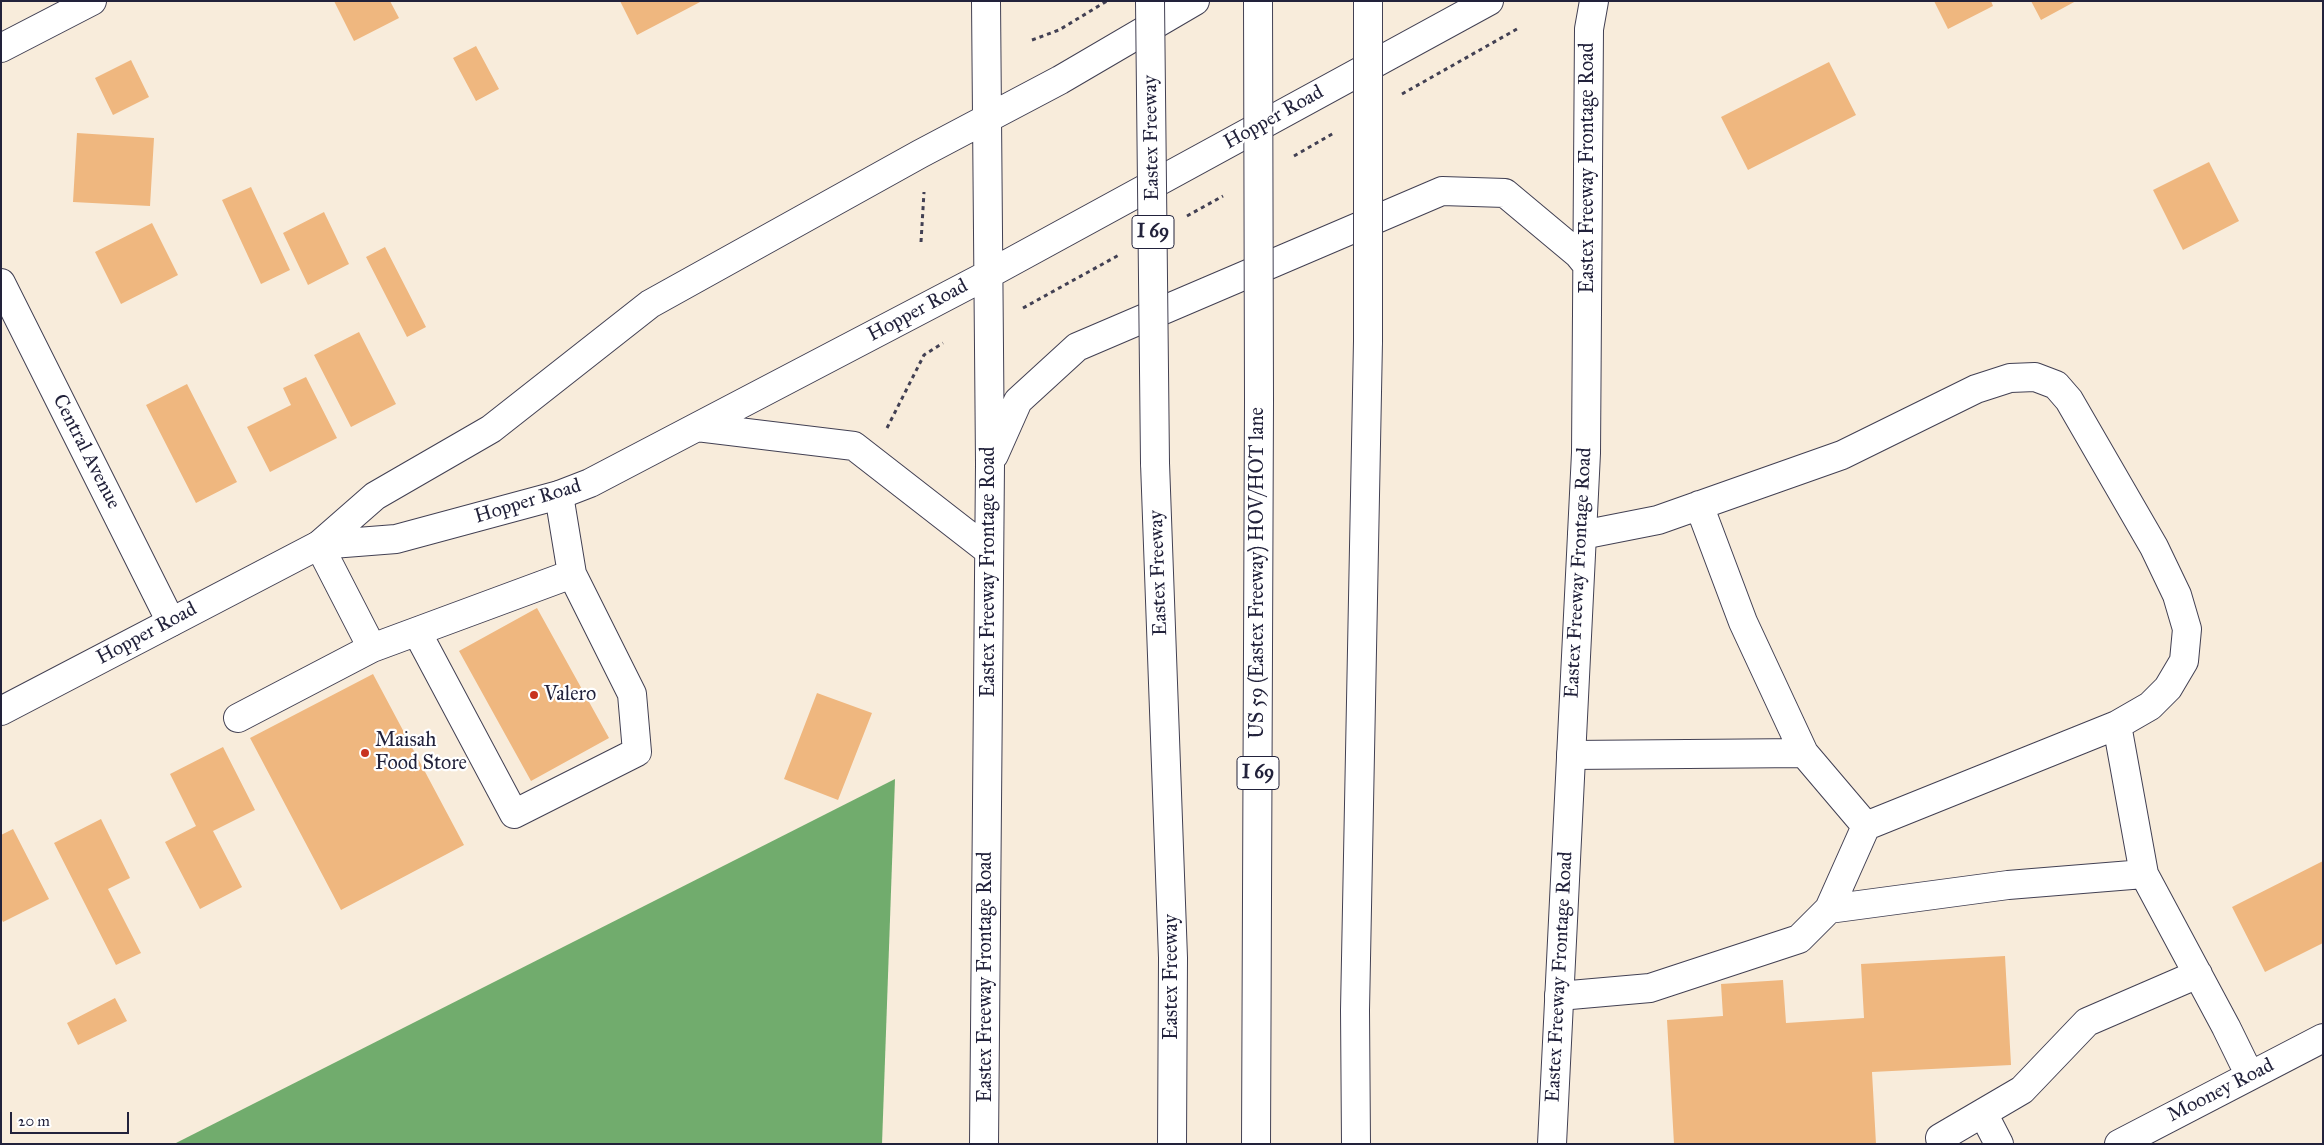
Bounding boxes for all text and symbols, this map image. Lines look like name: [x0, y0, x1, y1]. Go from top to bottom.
street label: Eastex Freeway Frontage Road: [1576, 42, 1600, 294]
street label: Eastex Freeway: [1139, 75, 1165, 201]
street label: Hopper Road: [1220, 81, 1328, 155]
road number: I 69: [1132, 216, 1174, 248]
street label: Hopper Road: [864, 275, 972, 347]
street label: Central Avenue: [47, 391, 125, 513]
street label: US 59 (Eastex Freeway) HOV/HOT lane: [1246, 407, 1270, 739]
street label: Eastex Freeway Frontage Road: [977, 446, 1001, 698]
street label: Eastex Freeway Frontage Road: [1560, 447, 1598, 699]
street label: Hopper Road: [472, 474, 584, 530]
street label: Eastex Freeway: [1145, 510, 1173, 636]
street label: Hopper Road: [93, 598, 201, 670]
place label: Valero: [544, 683, 596, 707]
marker: Valero: [528, 689, 540, 701]
place label: Maisah Food Store: [375, 729, 467, 776]
marker: Maisah Food Store: [359, 747, 371, 759]
road number: I 69: [1237, 756, 1279, 790]
street label: Eastex Freeway Frontage Road: [974, 851, 998, 1103]
street label: Eastex Freeway Frontage Road: [1541, 851, 1579, 1103]
street label: Eastex Freeway: [1160, 914, 1184, 1040]
street label: Mooney Road: [2164, 1054, 2278, 1128]
scale bar: [12, 1102, 131, 1134]
text: 20 m: [18, 1112, 50, 1130]

